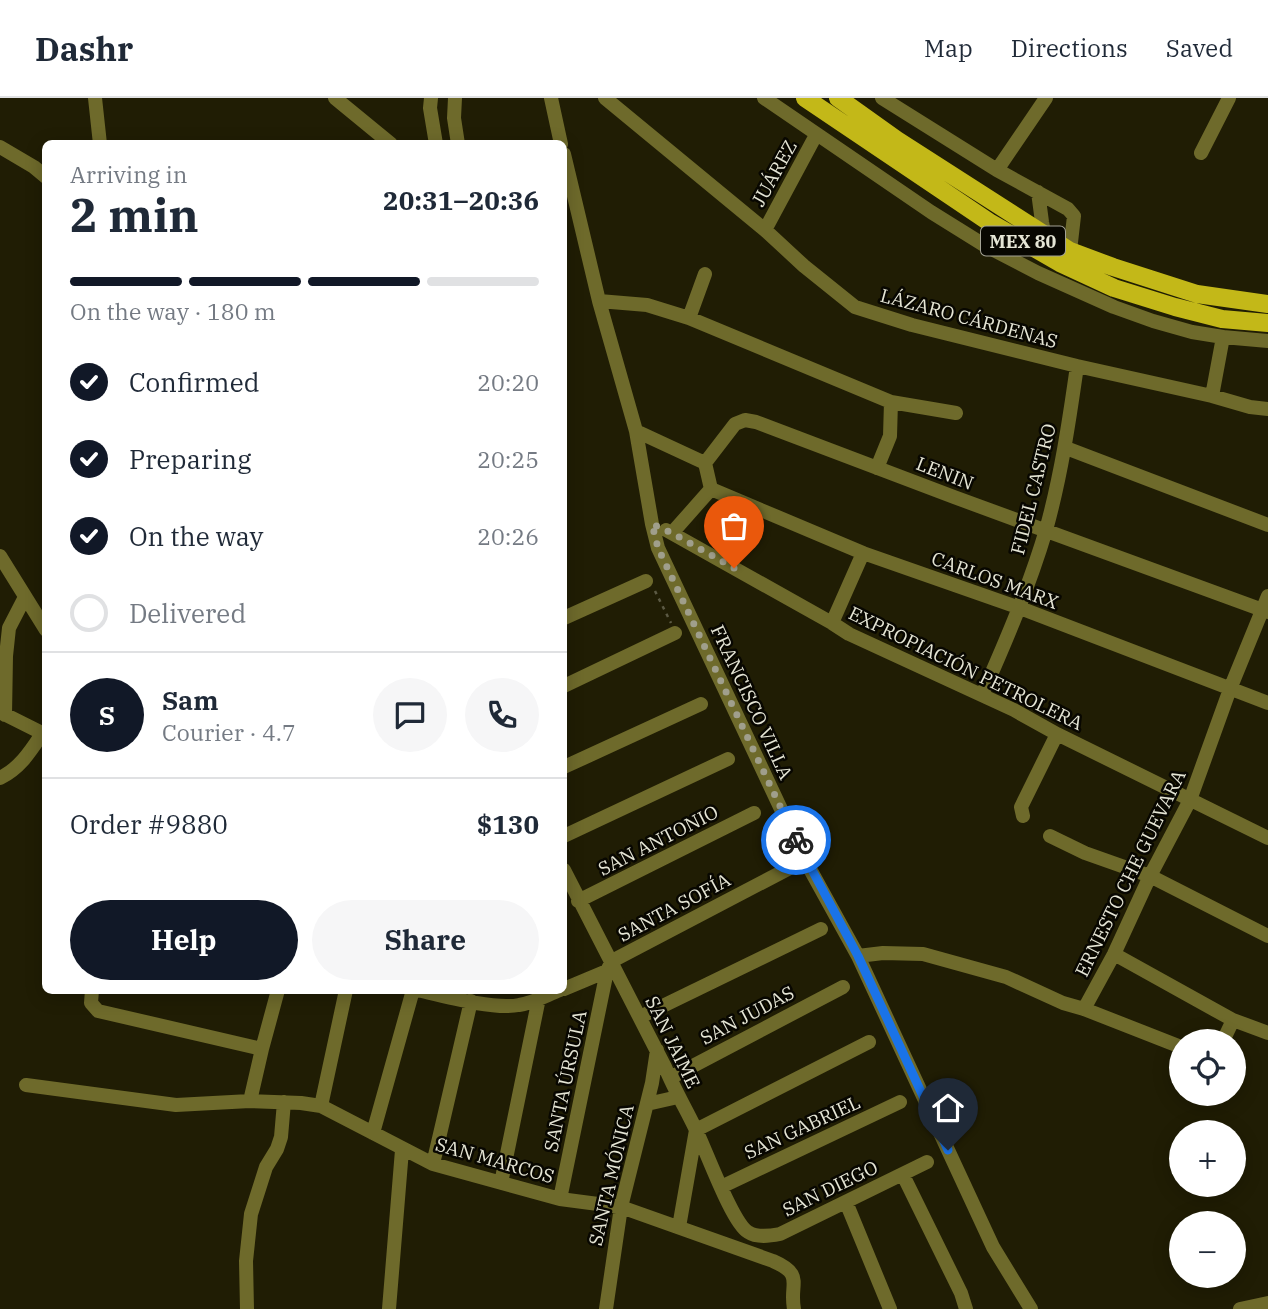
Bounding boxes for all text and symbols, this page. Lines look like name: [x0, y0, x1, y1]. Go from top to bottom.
text: Dashr: [35, 27, 133, 70]
text: Map: [924, 32, 973, 64]
text: Directions: [1011, 32, 1128, 64]
text: Saved: [1166, 32, 1233, 64]
street label: JUÁREZ: [746, 136, 802, 210]
text: Arriving in: [70, 159, 187, 189]
text: 20:31–20:36: [383, 183, 539, 217]
text: 2 min: [70, 185, 199, 245]
road number: MEX 80: [981, 226, 1065, 256]
street label: LÁZARO CÁRDENAS: [878, 283, 1060, 353]
text: On the way · 180 m: [70, 296, 276, 326]
icon: check: [70, 363, 108, 401]
text: Confirmed: [129, 365, 260, 399]
text: 20:20: [477, 367, 539, 397]
street label: FIDEL CASTRO: [1005, 421, 1061, 557]
icon: check: [70, 440, 108, 478]
text: Preparing: [129, 442, 251, 476]
text: 20:25: [477, 444, 539, 474]
street label: LENIN: [913, 451, 977, 495]
pin: [704, 496, 764, 568]
icon: bag: [715, 507, 753, 545]
icon: check: [70, 517, 108, 555]
text: On the way: [129, 519, 263, 553]
text: 20:26: [477, 521, 539, 551]
street label: CARLOS MARX: [928, 546, 1062, 614]
text: Delivered: [129, 596, 246, 630]
street label: EXPROPIACIÓN PETROLERA: [845, 601, 1087, 735]
street label: FRANCISCO VILLA: [706, 621, 798, 783]
button: chat: [373, 678, 447, 752]
button: phone: [465, 678, 539, 752]
text: Sam: [162, 683, 218, 717]
text: S: [99, 698, 115, 732]
text: Courier · 4.7: [162, 717, 296, 747]
street label: ERNESTO CHE GUEVARA: [1069, 766, 1191, 980]
street label: SAN ANTONIO: [594, 799, 722, 881]
courier: [761, 805, 831, 875]
text: Order #9880: [70, 807, 228, 841]
text: $130: [477, 807, 539, 841]
icon: bike: [777, 821, 815, 859]
street label: SANTA SOFÍA: [614, 867, 734, 947]
button: Help: [70, 900, 298, 980]
button: Share: [312, 900, 539, 980]
street label: SAN JUDAS: [696, 980, 798, 1050]
street label: SAN JAIME: [640, 992, 706, 1092]
street label: SANTA ÚRSULA: [538, 1008, 592, 1154]
map controls: [1169, 1029, 1246, 1288]
button: locate: [1169, 1029, 1246, 1106]
pin: [918, 1078, 978, 1150]
icon: home: [929, 1089, 967, 1127]
street label: SAN GABRIEL: [740, 1090, 864, 1164]
street label: SANTA MÓNICA: [583, 1102, 639, 1248]
button: +: [1169, 1120, 1246, 1197]
street label: SAN MARCOS: [433, 1132, 557, 1188]
street label: SAN DIEGO: [778, 1155, 882, 1221]
button: −: [1169, 1211, 1246, 1288]

